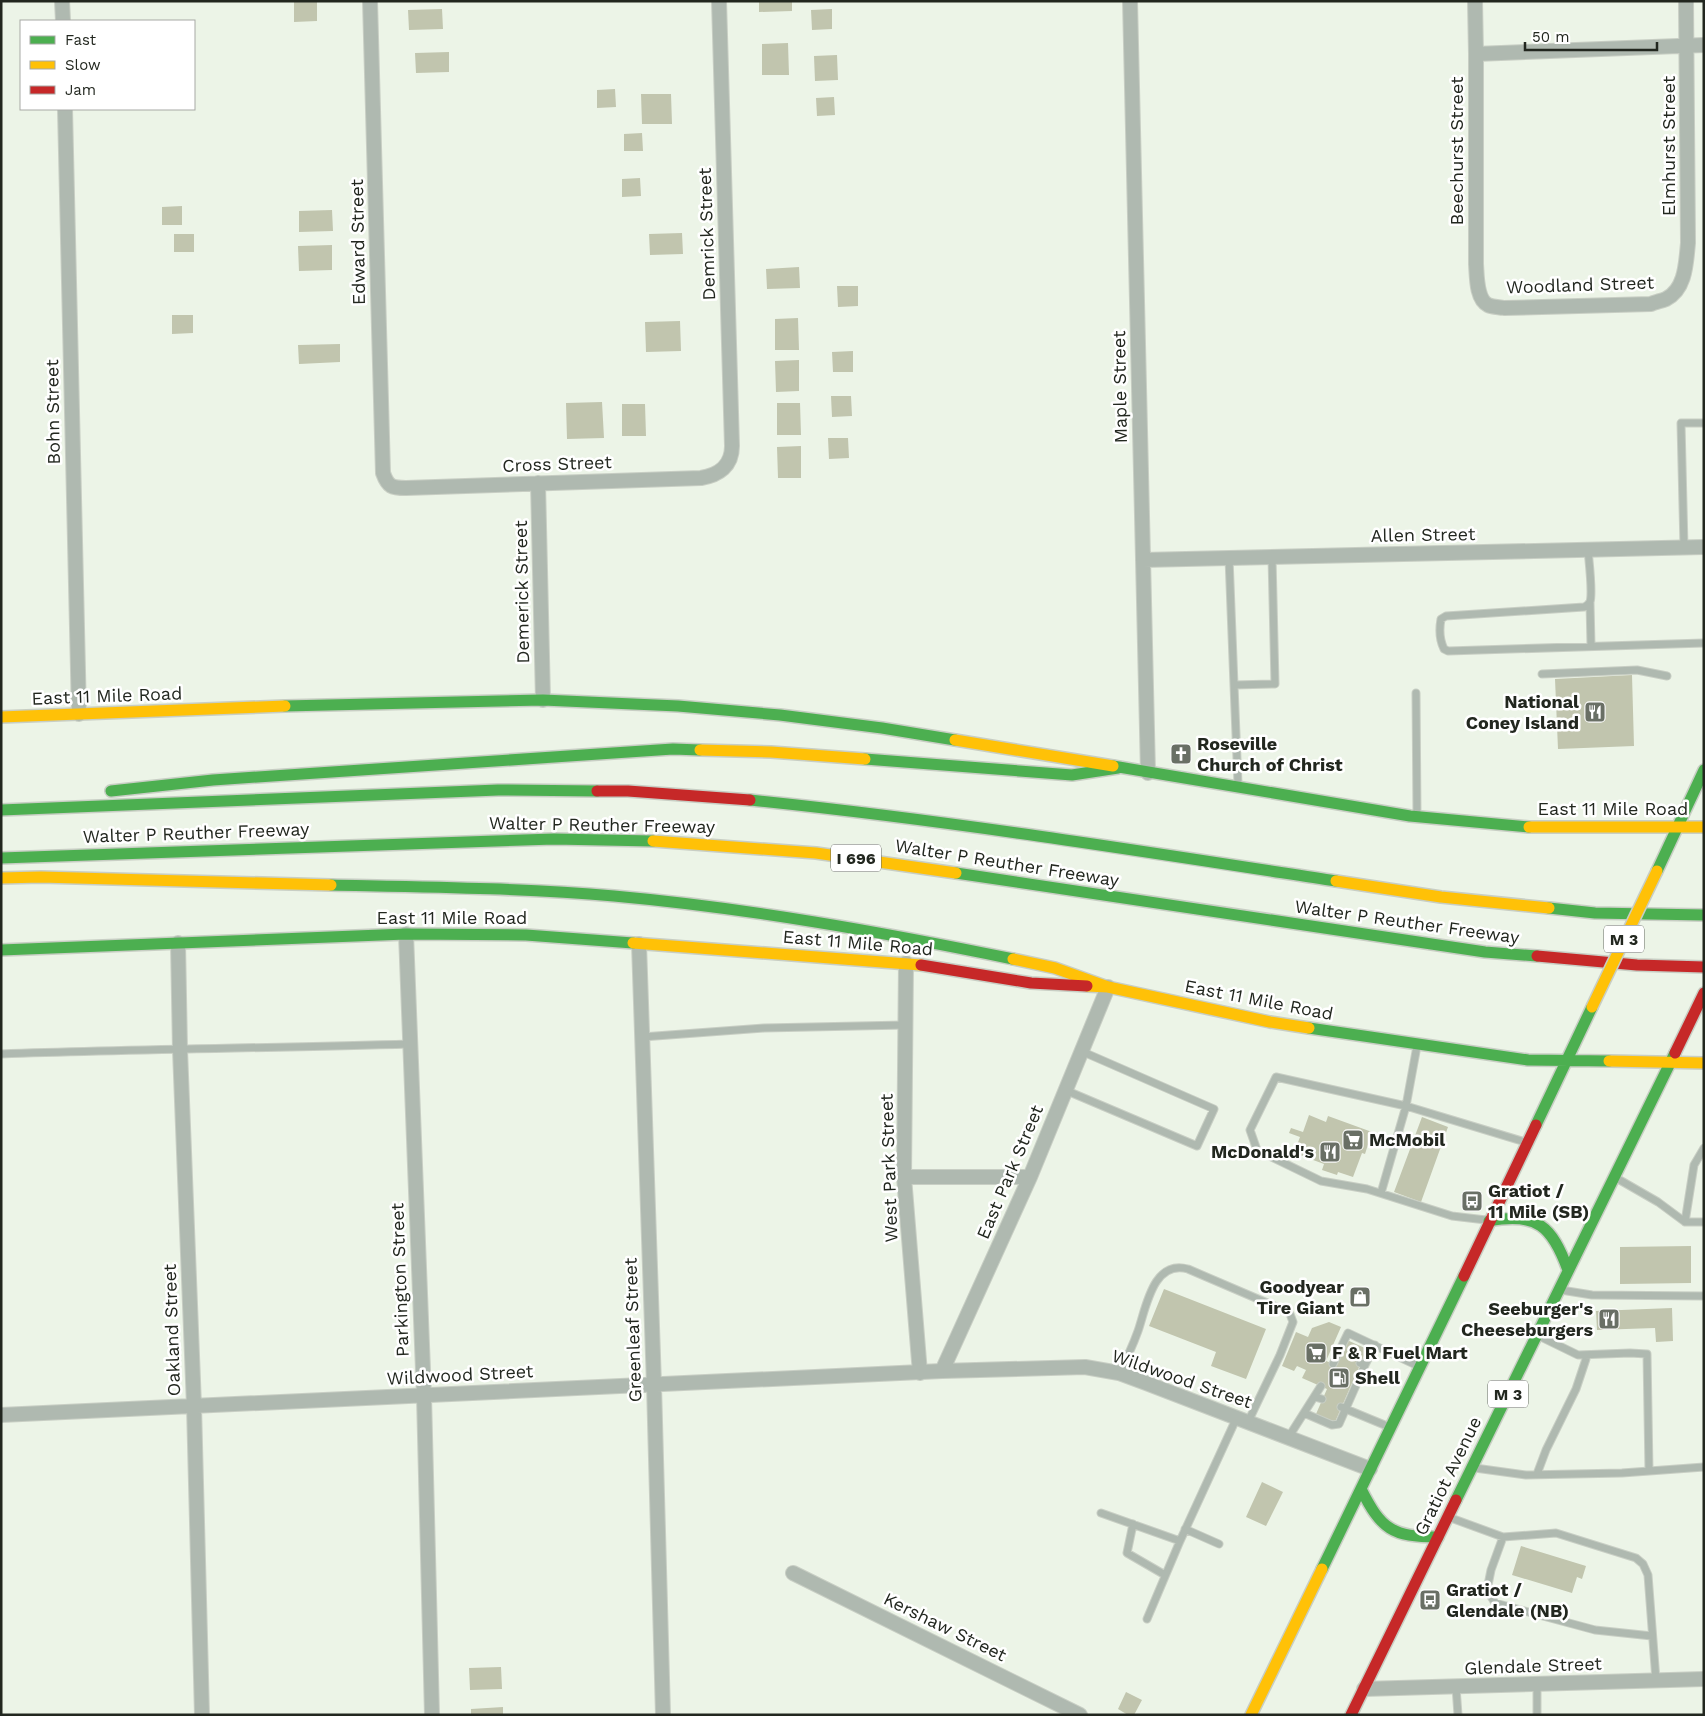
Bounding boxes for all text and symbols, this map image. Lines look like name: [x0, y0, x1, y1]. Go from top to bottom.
legend: [20, 20, 195, 110]
scale bar: [1525, 20, 1658, 52]
text: 50 m: [1532, 28, 1569, 46]
text: Fast: [65, 31, 97, 49]
text: Slow: [65, 56, 101, 74]
street label: Elmhurst Street: [1658, 75, 1679, 216]
street label: Beechurst Street: [1446, 76, 1467, 226]
text: Jam: [65, 81, 96, 99]
street label: Demrick Street: [694, 167, 719, 301]
street label: Edward Street: [346, 178, 369, 305]
street label: Woodland Street: [1506, 271, 1655, 298]
street label: Maple Street: [1108, 330, 1131, 444]
street label: Bohn Street: [41, 359, 64, 465]
street label: Cross Street: [502, 451, 613, 476]
street label: Demerick Street: [510, 520, 533, 664]
street label: Allen Street: [1370, 523, 1476, 546]
street label: East 11 Mile Road: [31, 682, 183, 709]
place label: National Coney Island: [1466, 691, 1579, 733]
restaurant icon: National Coney Island: [1583, 700, 1607, 724]
place label: Roseville Church of Christ: [1197, 733, 1343, 775]
church icon: Roseville Church of Christ: [1169, 742, 1193, 766]
street label: East 11 Mile Road: [1538, 798, 1688, 819]
street label: Walter P Reuther Freeway: [489, 812, 716, 837]
street label: Walter P Reuther Freeway: [82, 818, 310, 847]
street label: Walter P Reuther Freeway: [894, 834, 1121, 891]
road number: I 696: [831, 844, 881, 871]
street label: Walter P Reuther Freeway: [1293, 895, 1521, 948]
street label: East 11 Mile Road: [377, 907, 527, 928]
street label: East 11 Mile Road: [782, 925, 934, 960]
road number: M 3: [1604, 926, 1644, 952]
street label: East 11 Mile Road: [1183, 975, 1335, 1024]
street label: West Park Street: [875, 1093, 902, 1243]
street label: East Park Street: [972, 1101, 1047, 1242]
supermarket icon: McMobil: [1341, 1128, 1365, 1152]
place label: McMobil: [1369, 1129, 1445, 1150]
restaurant icon: McDonald's: [1318, 1140, 1342, 1164]
place label: McDonald's: [1211, 1141, 1314, 1162]
place label: Gratiot / 11 Mile (SB): [1488, 1180, 1589, 1222]
bus stop icon: Gratiot / 11 Mile (SB): [1460, 1189, 1484, 1213]
street label: Parkington Street: [386, 1202, 413, 1357]
street label: Greenleaf Street: [619, 1257, 646, 1403]
street label: Oakland Street: [159, 1263, 184, 1396]
place label: Goodyear Tire Giant: [1256, 1276, 1344, 1318]
shop icon: Goodyear Tire Giant: [1348, 1285, 1372, 1309]
place label: Seeburger's Cheeseburgers: [1461, 1298, 1593, 1340]
restaurant icon: Seeburger's Cheeseburgers: [1597, 1307, 1621, 1331]
supermarket icon: F & R Fuel Mart: [1304, 1341, 1328, 1365]
place label: F & R Fuel Mart: [1332, 1342, 1468, 1363]
street label: Wildwood Street: [1109, 1345, 1255, 1413]
street label: Wildwood Street: [386, 1360, 534, 1389]
fuel station icon: Shell: [1327, 1366, 1351, 1390]
place label: Shell: [1355, 1367, 1400, 1388]
road number: M 3: [1488, 1380, 1528, 1408]
street label: Gratiot Avenue: [1410, 1413, 1485, 1539]
place label: Gratiot / Glendale (NB): [1446, 1579, 1569, 1621]
street label: Kershaw Street: [880, 1588, 1010, 1666]
bus stop icon: Gratiot / Glendale (NB): [1418, 1588, 1442, 1612]
street label: Glendale Street: [1464, 1653, 1603, 1678]

